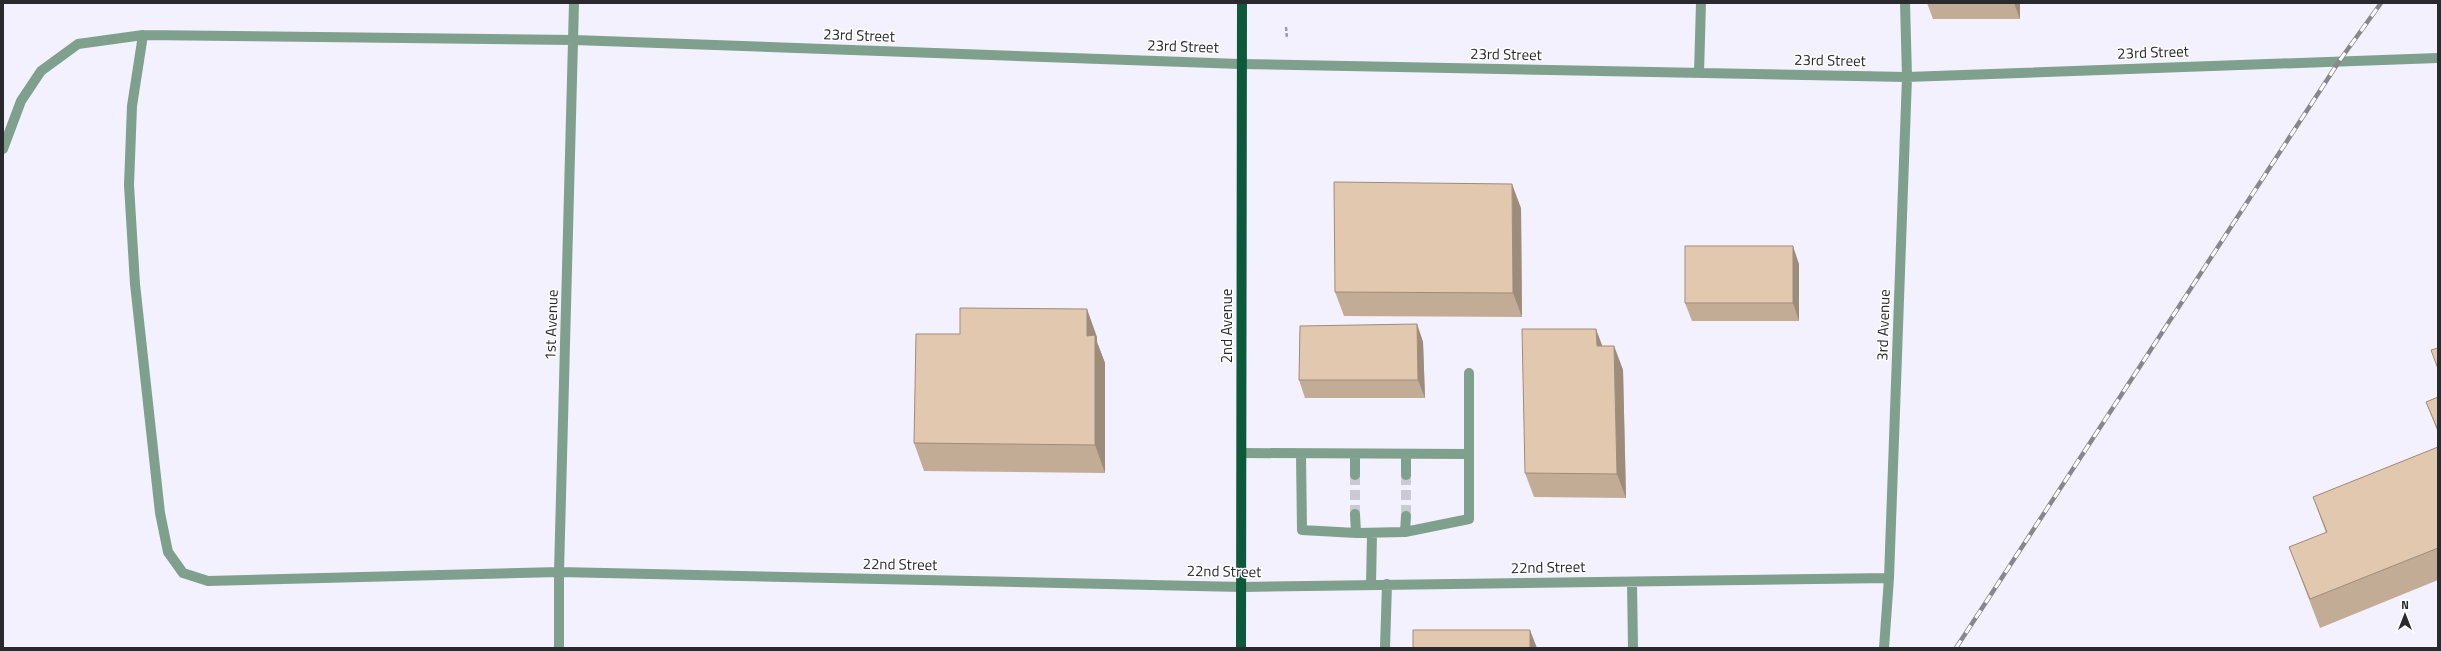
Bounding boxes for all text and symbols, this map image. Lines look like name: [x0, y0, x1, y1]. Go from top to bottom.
street label: 23rd Street: [823, 22, 896, 48]
street label: 23rd Street: [1147, 33, 1220, 59]
street label: 23rd Street: [2117, 39, 2190, 65]
street label: 23rd Street: [1470, 42, 1543, 66]
street label: 23rd Street: [1794, 48, 1867, 72]
street label: 1st Avenue: [538, 289, 564, 361]
street label: 2nd Avenue: [1215, 289, 1238, 363]
street label: 3rd Avenue: [1870, 289, 1896, 361]
street label: 22nd Street: [862, 552, 938, 576]
street label: 22nd Street: [1510, 555, 1586, 579]
street label: 22nd Street: [1186, 559, 1262, 583]
north arrow: [2385, 595, 2425, 635]
text: N: [2401, 597, 2409, 613]

